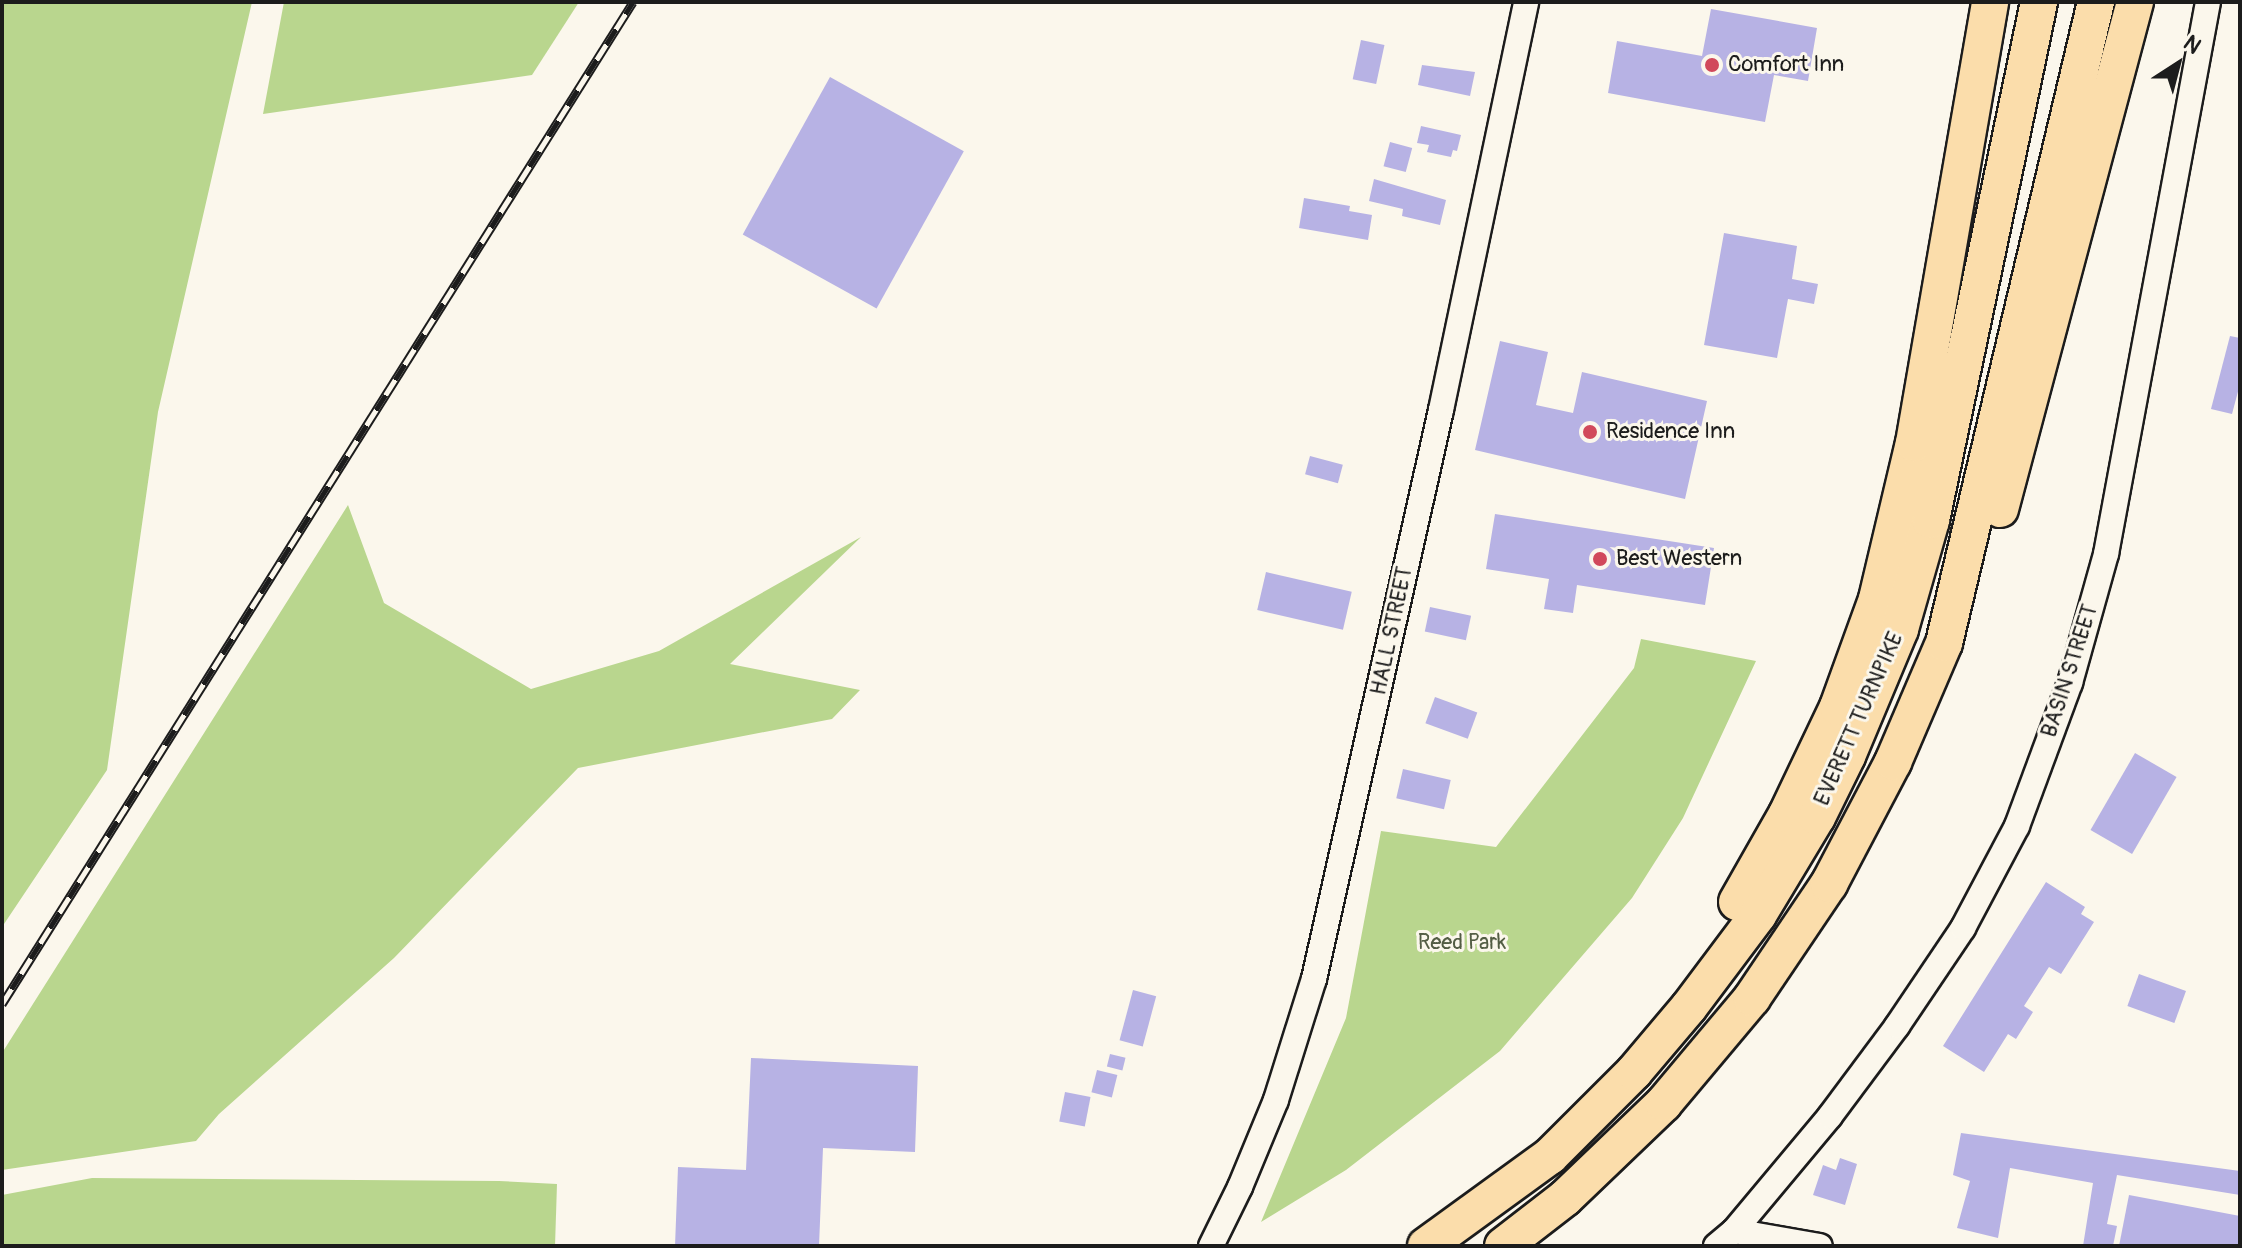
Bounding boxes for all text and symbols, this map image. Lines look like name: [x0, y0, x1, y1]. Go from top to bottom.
north arrow: [2138, 24, 2218, 104]
text: N: [2178, 29, 2206, 60]
place label: Comfort Inn: [1728, 52, 1844, 78]
marker: Comfort Inn: [1703, 56, 1721, 74]
place label: Residence Inn: [1606, 419, 1735, 445]
marker: Residence Inn: [1581, 423, 1599, 441]
place label: Best Western: [1616, 546, 1742, 572]
marker: Best Western: [1591, 550, 1609, 568]
street label: HALL STREET: [1366, 564, 1418, 698]
street label: BASIN STREET: [2036, 601, 2104, 741]
street label: EVERETT TURNPIKE: [1809, 628, 1909, 810]
park label: Reed Park: [1418, 930, 1506, 956]

